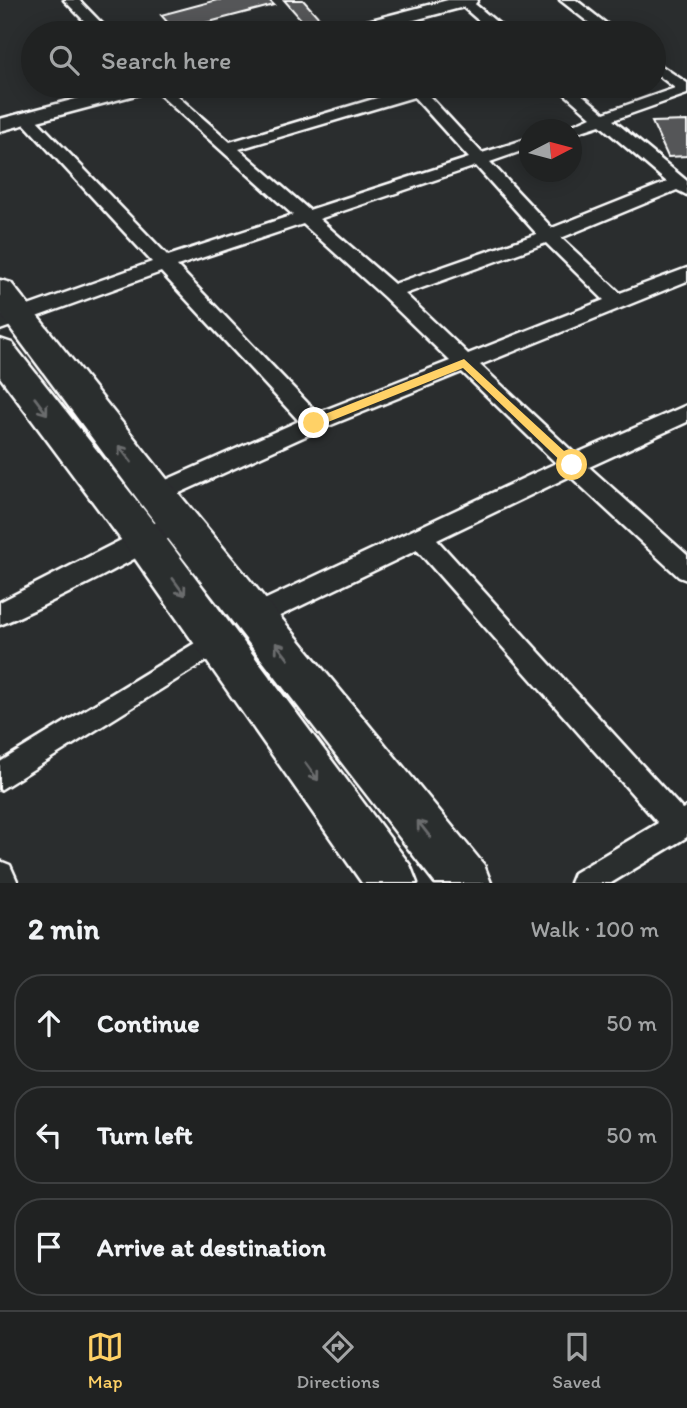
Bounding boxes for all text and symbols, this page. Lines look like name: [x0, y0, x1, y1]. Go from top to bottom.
search box: [21, 21, 666, 98]
icon: search: [45, 41, 83, 79]
text: Search here: [101, 44, 231, 76]
north arrow: [519, 119, 582, 182]
one-way arrow: [34, 396, 49, 415]
route end: [298, 407, 329, 438]
one-way arrow: [118, 445, 133, 464]
route start: [556, 449, 587, 480]
one-way arrow: [171, 578, 186, 597]
one-way arrow: [275, 642, 290, 661]
one-way arrow: [305, 762, 319, 781]
one-way arrow: [416, 821, 431, 839]
text: 2 min: [28, 910, 99, 947]
text: Walk · 100 m: [531, 915, 659, 943]
icon: ahead: [30, 1004, 68, 1042]
text: Continue: [97, 1007, 200, 1039]
text: 50 m: [606, 1009, 657, 1037]
icon: left: [30, 1116, 68, 1154]
text: Turn left: [97, 1119, 193, 1151]
text: 50 m: [606, 1121, 657, 1149]
icon: arrive: [30, 1228, 68, 1266]
text: Arrive at destination: [97, 1231, 326, 1263]
tab: Map: [86, 1328, 124, 1393]
tab: Directions: [296, 1328, 380, 1393]
tab: Saved: [552, 1328, 601, 1393]

